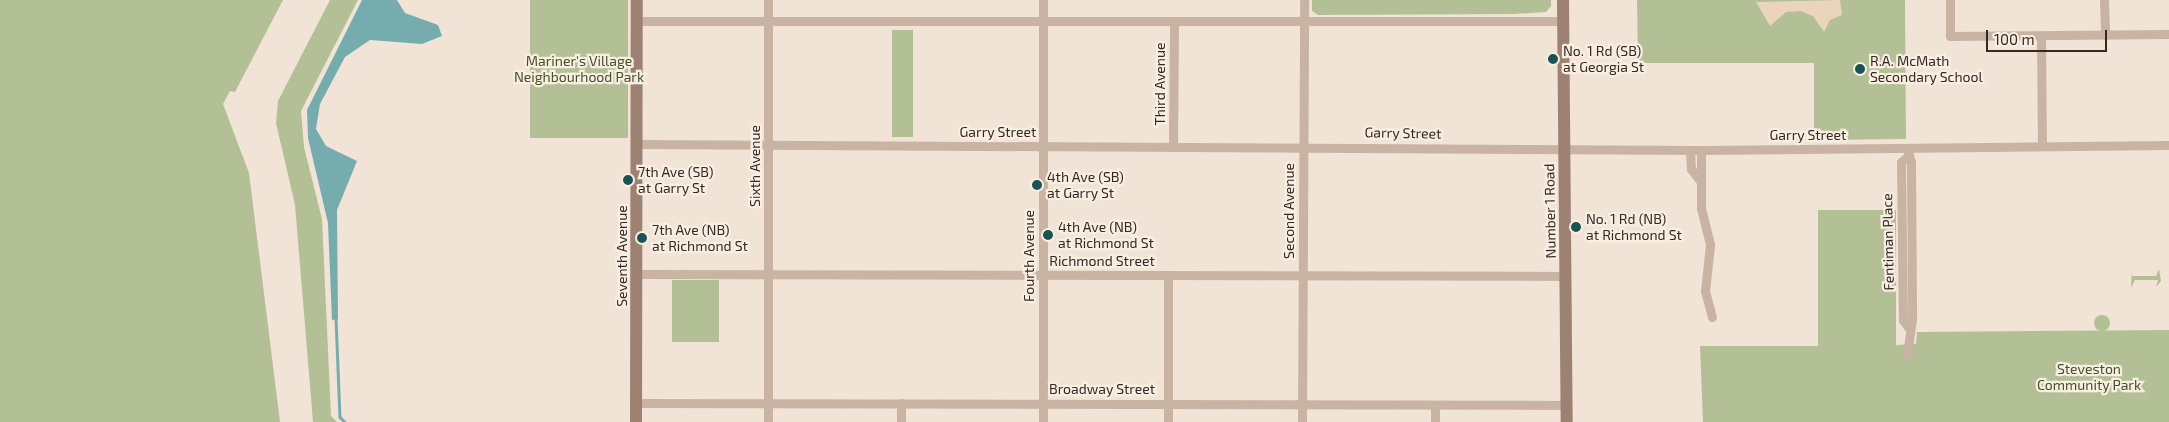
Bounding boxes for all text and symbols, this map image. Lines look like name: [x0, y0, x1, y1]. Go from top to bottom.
scale bar: [1989, 20, 2110, 52]
text: 100 m: [1994, 30, 2035, 48]
street label: Third Avenue: [1152, 42, 1168, 126]
place label: No. 1 Rd (SB) at Georgia St: [1563, 43, 1644, 75]
park label: Mariner's Village Neighbourhood Park: [514, 53, 644, 85]
marker: No. 1 Rd (SB) at Georgia St: [1547, 53, 1559, 65]
place label: R.A. McMath Secondary School: [1870, 53, 1983, 85]
marker: R.A. McMath Secondary School: [1854, 63, 1866, 75]
street label: Garry Street: [959, 124, 1037, 140]
street label: Garry Street: [1364, 124, 1442, 142]
street label: Sixth Avenue: [747, 125, 763, 207]
street label: Garry Street: [1769, 127, 1847, 143]
street label: Second Avenue: [1281, 163, 1297, 259]
street label: Number 1 Road: [1541, 163, 1559, 259]
place label: 7th Ave (SB) at Garry St: [638, 164, 714, 196]
place label: 4th Ave (SB) at Garry St: [1047, 169, 1124, 202]
marker: 7th Ave (SB) at Garry St: [622, 174, 634, 186]
marker: 4th Ave (SB) at Garry St: [1031, 179, 1043, 191]
street label: Fentiman Place: [1879, 193, 1897, 291]
street label: Seventh Avenue: [614, 205, 630, 307]
street label: Fourth Avenue: [1021, 210, 1037, 302]
place label: No. 1 Rd (NB) at Richmond St: [1586, 211, 1682, 243]
place label: 4th Ave (NB) at Richmond St: [1058, 219, 1154, 252]
marker: No. 1 Rd (NB) at Richmond St: [1570, 221, 1582, 233]
place label: 7th Ave (NB) at Richmond St: [652, 222, 748, 254]
marker: 4th Ave (NB) at Richmond St: [1042, 229, 1054, 241]
marker: 7th Ave (NB) at Richmond St: [636, 232, 648, 244]
street label: Richmond Street: [1049, 253, 1155, 269]
park label: Steveston Community Park: [2037, 361, 2141, 394]
street label: Broadway Street: [1049, 381, 1155, 397]

